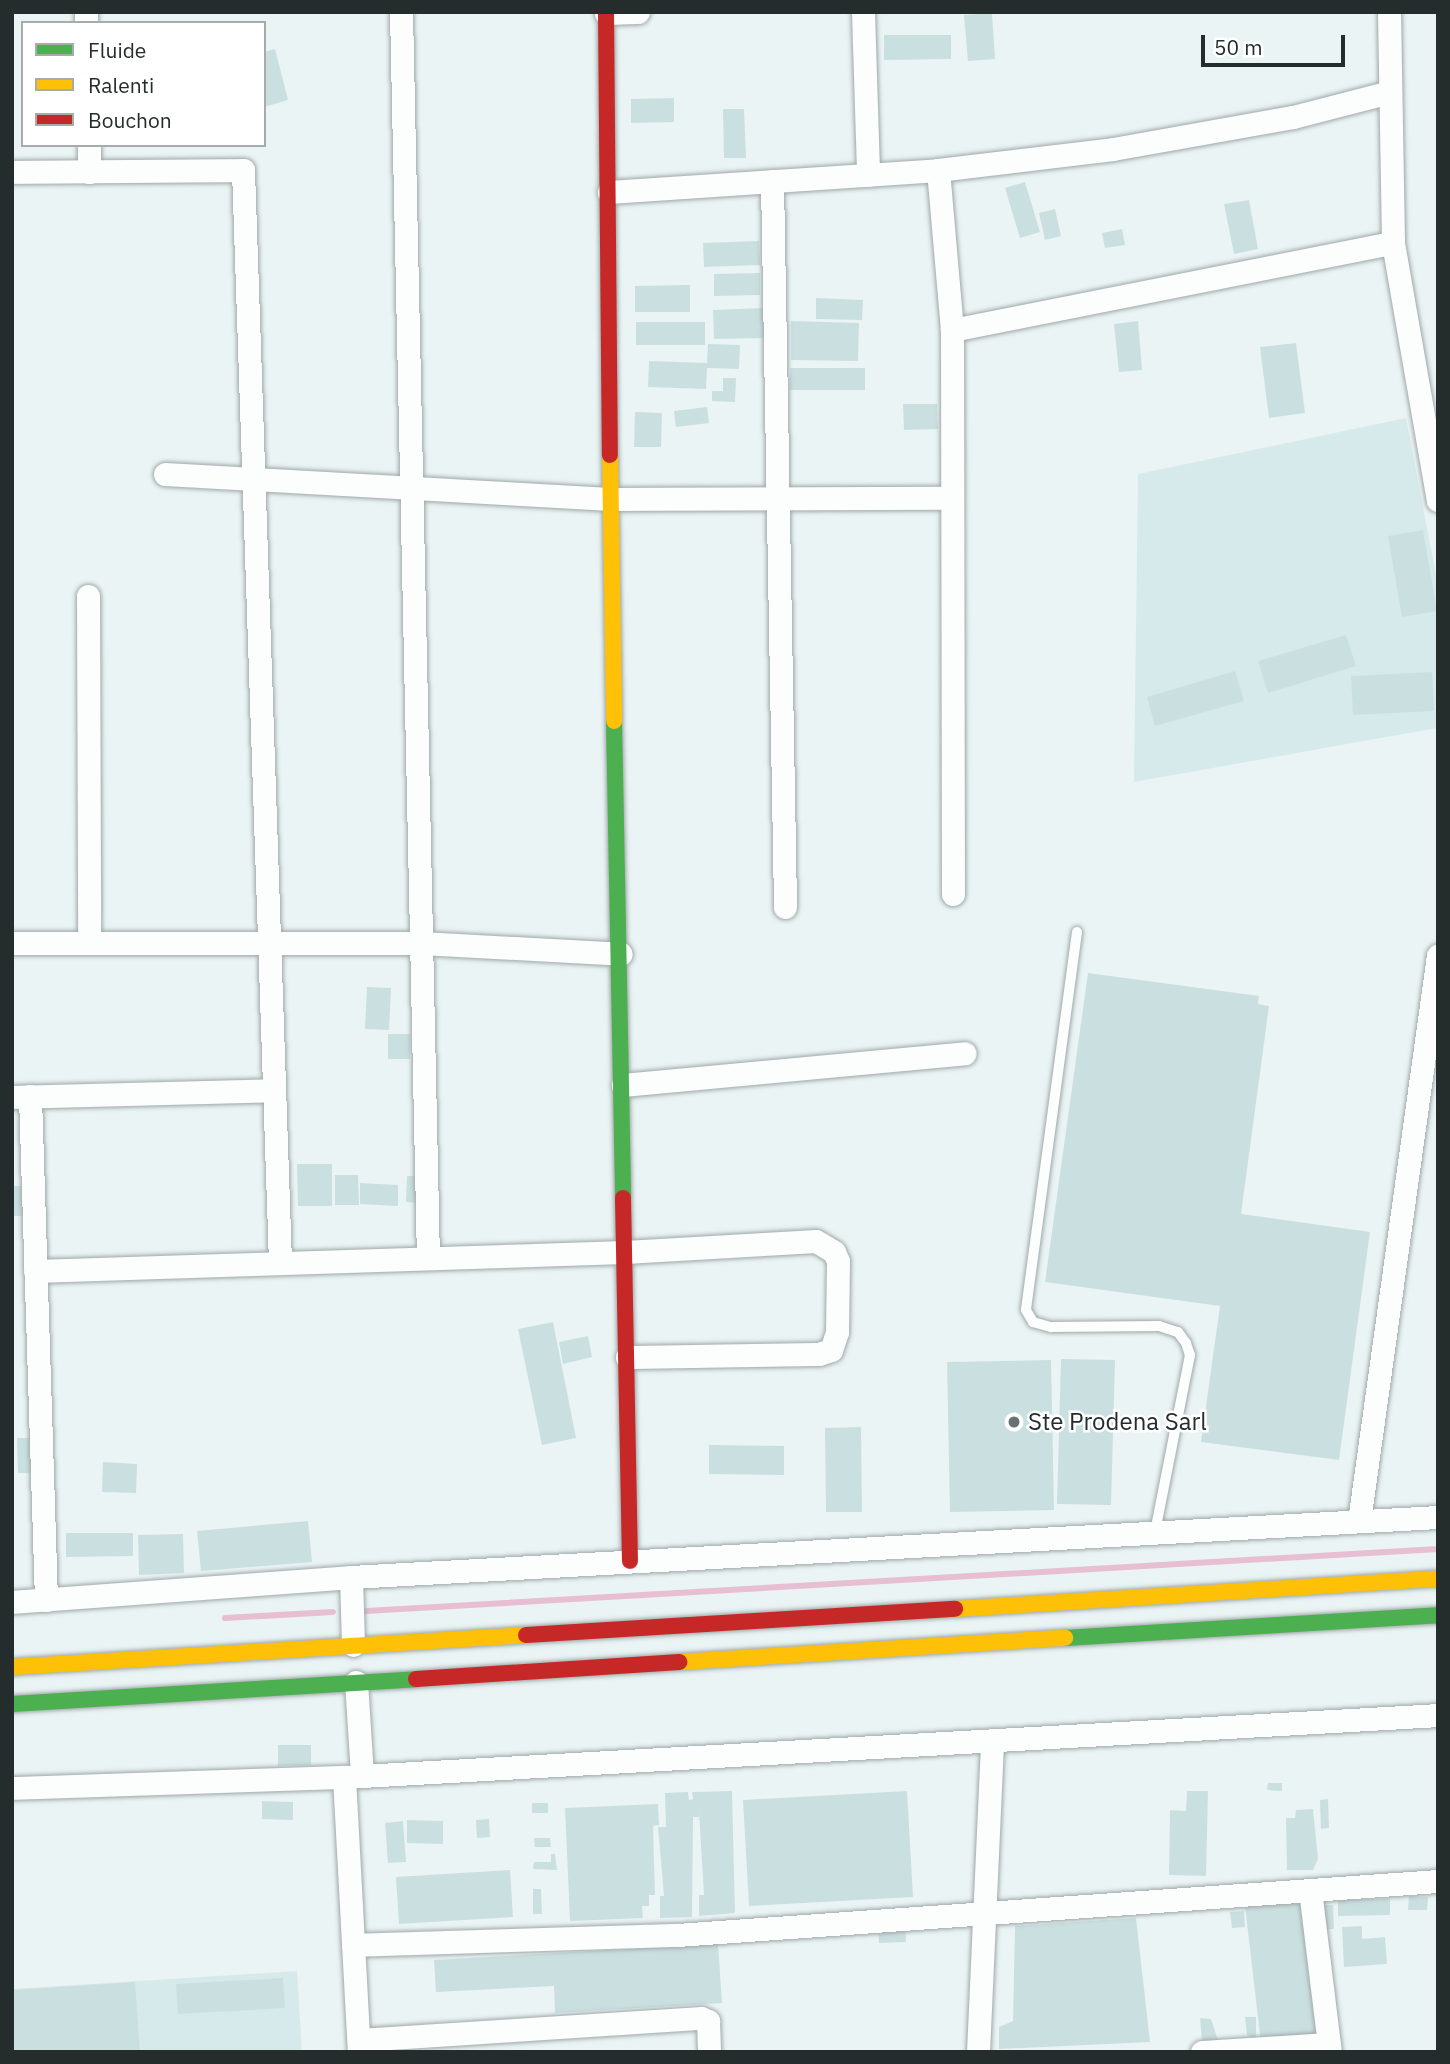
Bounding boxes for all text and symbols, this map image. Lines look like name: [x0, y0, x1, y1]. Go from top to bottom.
legend: [21, 21, 266, 147]
scale bar: [1205, 21, 1348, 65]
text: 50 m: [1214, 33, 1263, 61]
text: Fluide: [88, 36, 146, 64]
text: Ralenti: [88, 71, 154, 99]
text: Bouchon: [88, 106, 172, 134]
place label: Ste Prodena Sarl: [1028, 1408, 1207, 1436]
marker: Ste Prodena Sarl: [1006, 1414, 1022, 1430]

